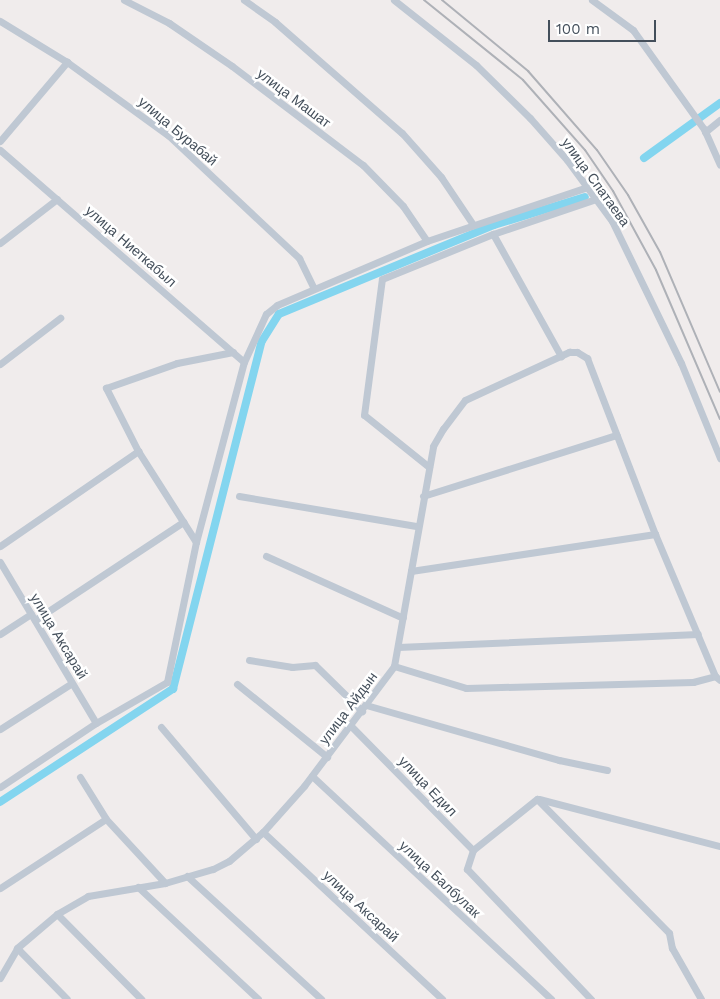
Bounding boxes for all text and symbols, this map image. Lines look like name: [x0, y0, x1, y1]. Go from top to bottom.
scale bar: [550, 10, 658, 42]
text: 100 m: [556, 20, 600, 38]
street label: улица Машат: [254, 65, 334, 131]
street label: улица Бурабай: [135, 93, 221, 169]
street label: улица Спатаева: [558, 134, 634, 230]
street label: улица Ниеткабыл: [82, 202, 180, 290]
street label: улица Аксарай: [27, 590, 91, 682]
street label: улица Айдын: [315, 668, 381, 748]
street label: улица Едил: [395, 753, 461, 819]
street label: улица Балбулак: [396, 837, 484, 921]
street label: улица Аксарай: [320, 867, 402, 945]

